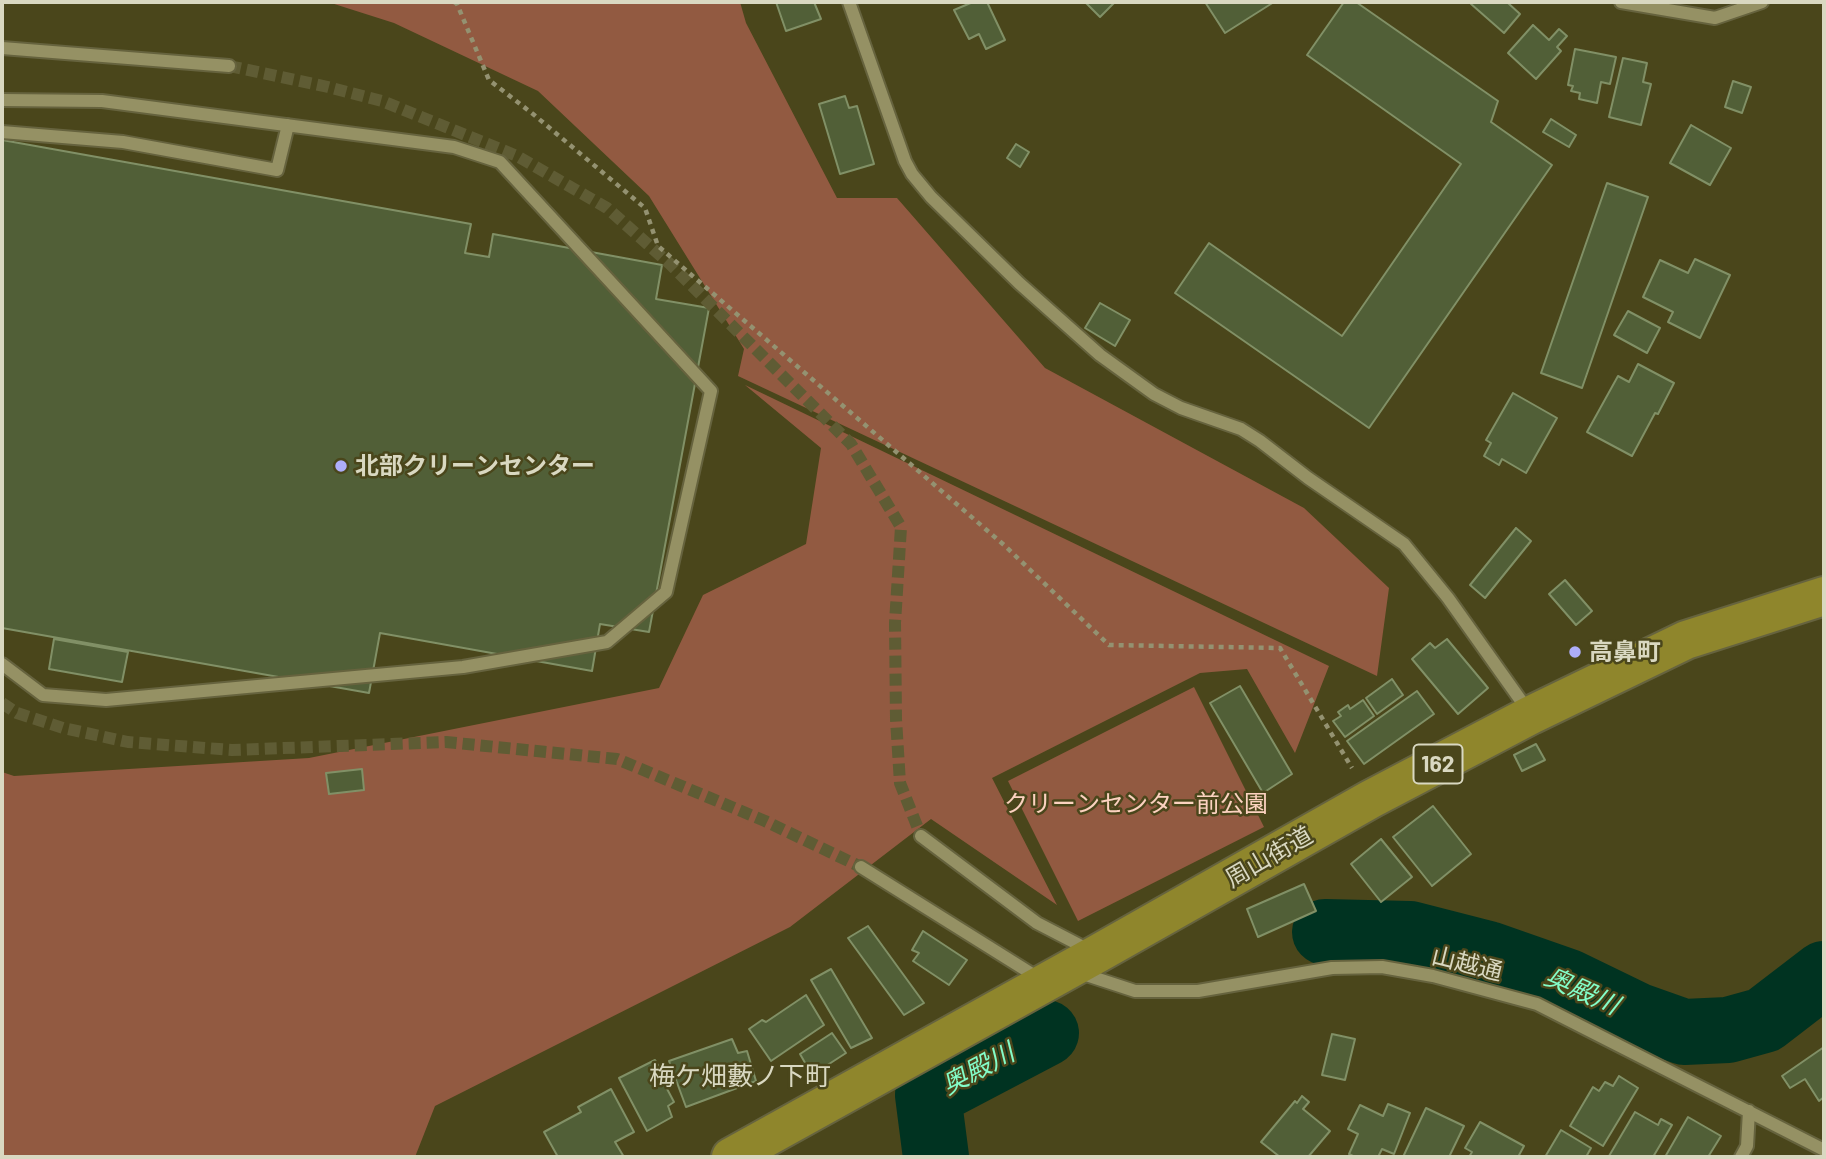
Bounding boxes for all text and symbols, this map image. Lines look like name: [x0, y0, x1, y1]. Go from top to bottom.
place label: 北部クリーンセンター: [355, 452, 595, 480]
marker: 北部クリーンセンター: [333, 458, 349, 474]
place label: 高鼻町: [1589, 638, 1661, 666]
marker: 高鼻町: [1567, 644, 1583, 660]
road number: 162: [1414, 744, 1462, 784]
park label: クリーンセンター前公園: [1004, 790, 1268, 818]
street label: 周山街道: [1220, 821, 1318, 893]
street label: 山越通: [1429, 941, 1505, 987]
water label: 奥殿川: [1540, 961, 1624, 1021]
water label: 奥殿川: [936, 1037, 1020, 1101]
district label: 梅ケ畑藪ノ下町: [649, 1060, 831, 1092]

